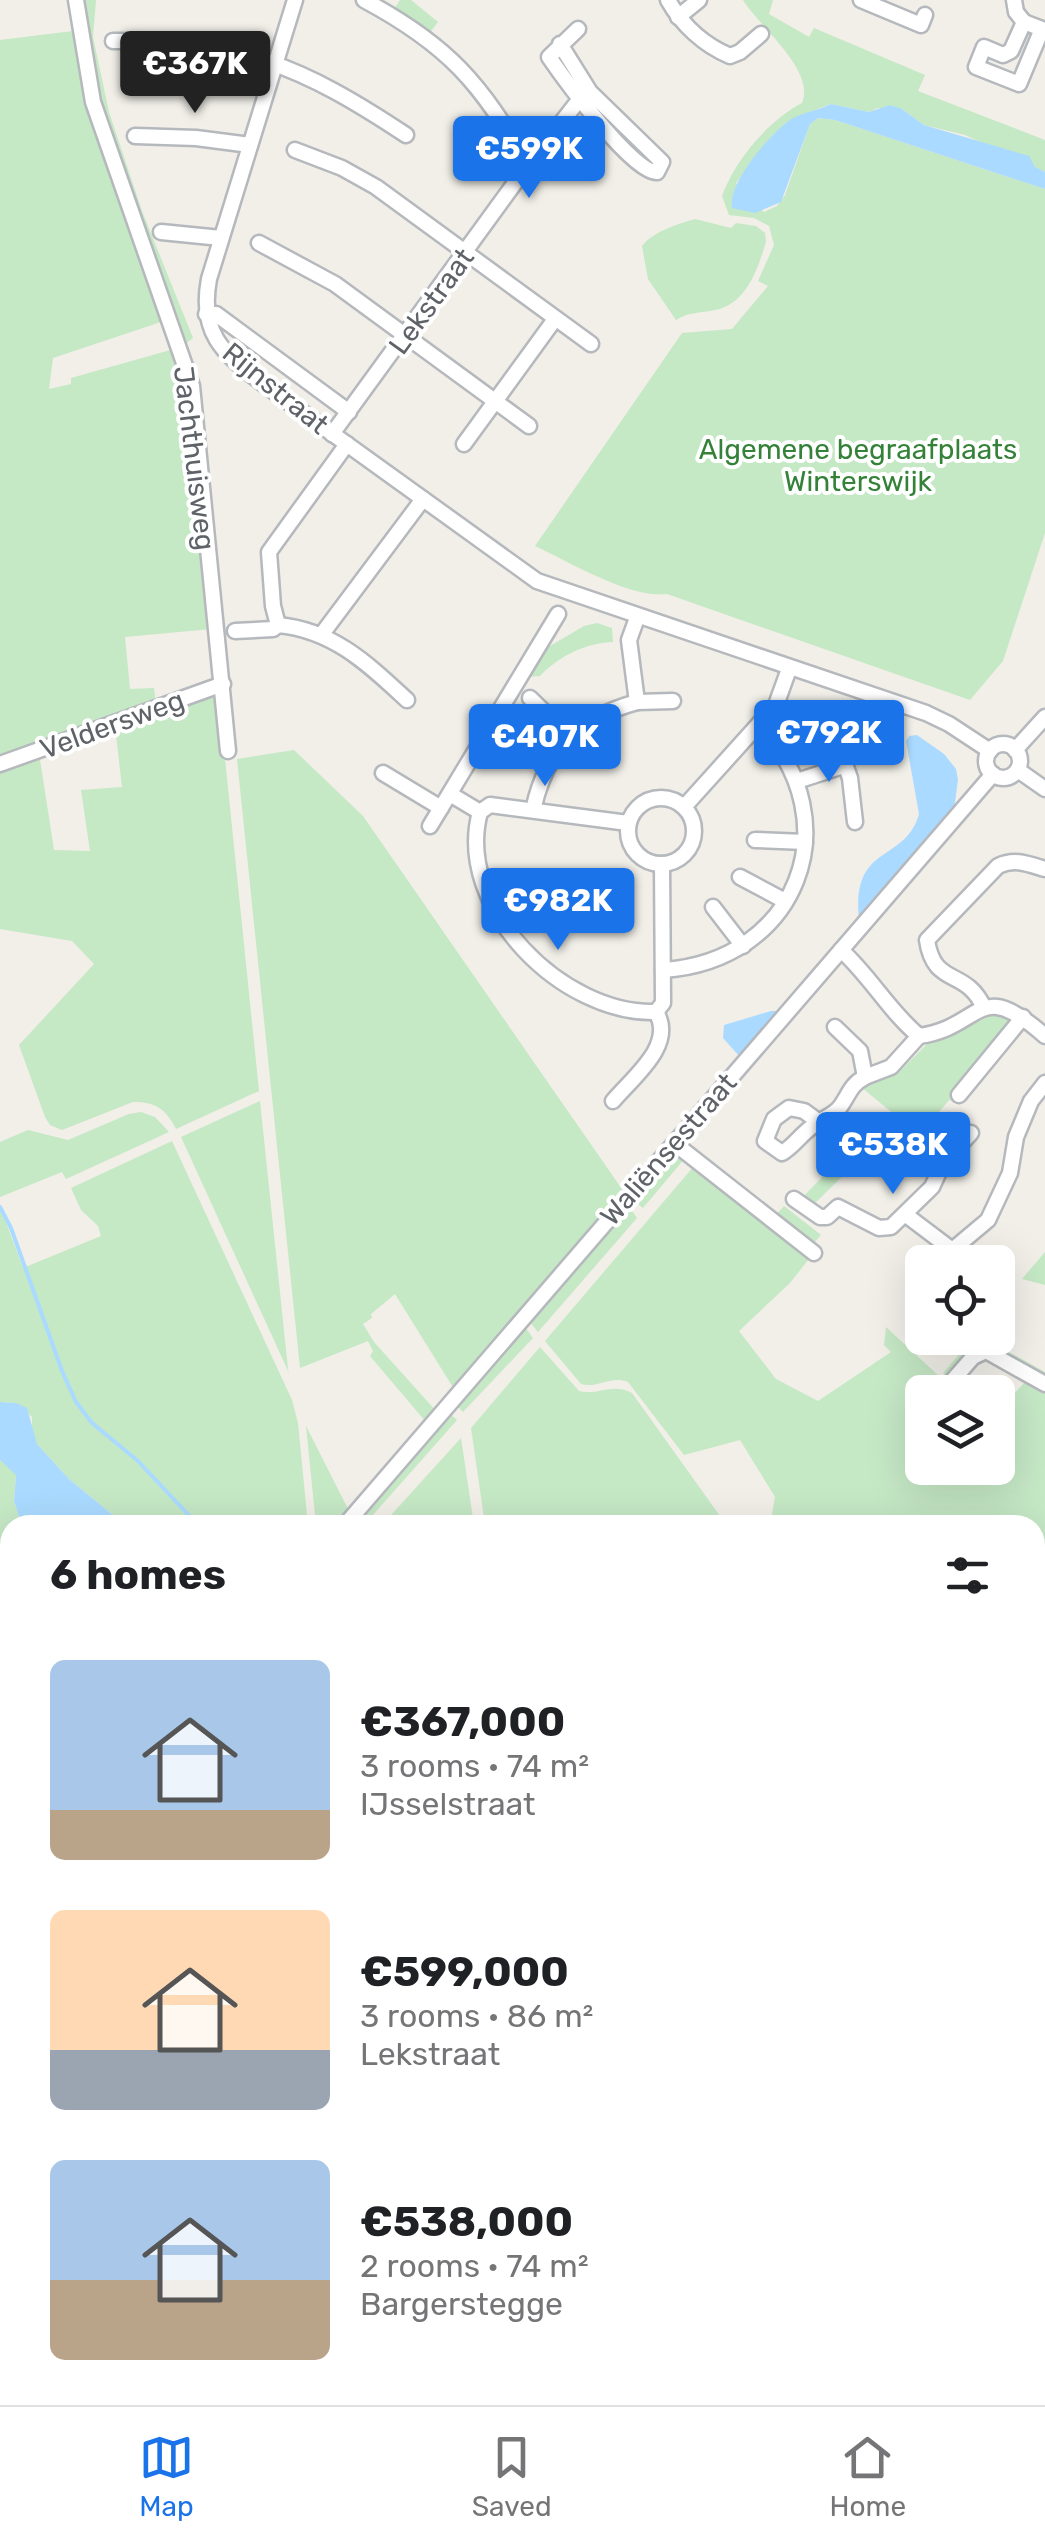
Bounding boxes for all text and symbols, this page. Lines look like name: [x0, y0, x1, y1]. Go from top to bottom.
pin: €367K: [125, 31, 265, 116]
text: €367K: [142, 44, 248, 82]
pin: €599K: [459, 116, 599, 201]
text: €599K: [475, 129, 583, 167]
street label: Lekstraat: [382, 242, 481, 361]
street label: Rijnstraat: [216, 336, 335, 441]
street label: Jachthuisweg: [167, 364, 222, 552]
park label: Algemene begraafplaats Winterswijk: [699, 433, 1017, 498]
street label: Veldersweg: [36, 683, 189, 766]
pin: €792K: [759, 700, 899, 785]
pin: €407K: [475, 704, 615, 789]
text: €792K: [776, 713, 882, 751]
text: €407K: [491, 717, 599, 755]
pin: €982K: [488, 868, 628, 953]
text: €982K: [503, 881, 613, 919]
street label: Waliënsestraat: [593, 1066, 743, 1232]
pin: €538K: [823, 1112, 963, 1197]
text: €538K: [838, 1125, 948, 1163]
map controls: [905, 1245, 1015, 1485]
button: locate: [905, 1245, 1015, 1355]
button: layers: [905, 1375, 1015, 1485]
icon: filters: [940, 1548, 995, 1603]
text: 6 homes: [50, 1550, 226, 1600]
text: €367,000: [360, 1697, 565, 1747]
icon: home: [130, 1700, 250, 1820]
text: 3 rooms · 74 m²: [360, 1747, 589, 1785]
text: IJsselstraat: [360, 1785, 536, 1823]
text: €599,000: [360, 1947, 569, 1997]
icon: home: [130, 1950, 250, 2070]
text: 3 rooms · 86 m²: [360, 1997, 594, 2035]
text: Lekstraat: [360, 2035, 500, 2073]
text: €538,000: [360, 2197, 573, 2247]
icon: home: [130, 2200, 250, 2320]
text: 2 rooms · 74 m²: [360, 2247, 589, 2285]
text: Bargerstegge: [360, 2285, 563, 2323]
tab: Map: [139, 2430, 194, 2523]
tab: Saved: [472, 2430, 552, 2523]
tab: Home: [829, 2430, 906, 2523]

